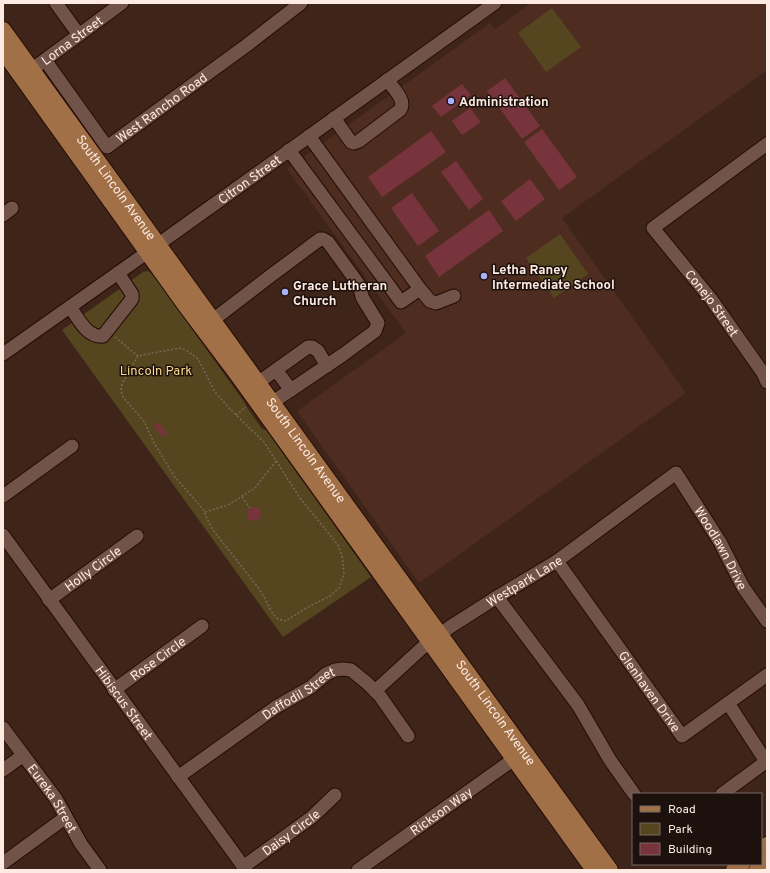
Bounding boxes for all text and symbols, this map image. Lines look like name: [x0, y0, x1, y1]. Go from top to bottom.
street label: Lorna Street: [39, 14, 107, 70]
street label: West Rancho Road: [114, 71, 211, 148]
place label: Administration: [459, 95, 549, 111]
marker: Administration: [446, 96, 456, 106]
street label: South Lincoln Avenue: [72, 133, 158, 244]
street label: Citron Street: [216, 153, 285, 209]
place label: Letha Raney Intermediate School: [492, 263, 615, 294]
street label: Conejo Street: [680, 267, 741, 340]
marker: Letha Raney Intermediate School: [479, 271, 489, 281]
place label: Grace Lutheran Church: [293, 279, 387, 310]
marker: Grace Lutheran Church: [280, 287, 290, 297]
park label: Lincoln Park: [120, 364, 192, 380]
street label: South Lincoln Avenue: [261, 395, 348, 507]
street label: Woodlawn Drive: [689, 504, 749, 593]
street label: Holly Circle: [62, 544, 125, 596]
street label: Westpark Lane: [484, 553, 567, 612]
street label: Rose Circle: [128, 634, 190, 685]
street label: Glenhaven Drive: [614, 649, 683, 736]
street label: South Lincoln Avenue: [451, 658, 538, 769]
street label: Hibiscus Street: [91, 664, 155, 744]
street label: Daffodil Street: [260, 665, 338, 724]
street label: Eureka Street: [23, 762, 79, 836]
street label: Rickson Way: [408, 785, 477, 840]
legend: [632, 793, 762, 865]
text: Road: [668, 802, 696, 818]
street label: Daisy Circle: [260, 807, 325, 860]
text: Park: [668, 822, 693, 838]
text: Building: [668, 842, 712, 858]

